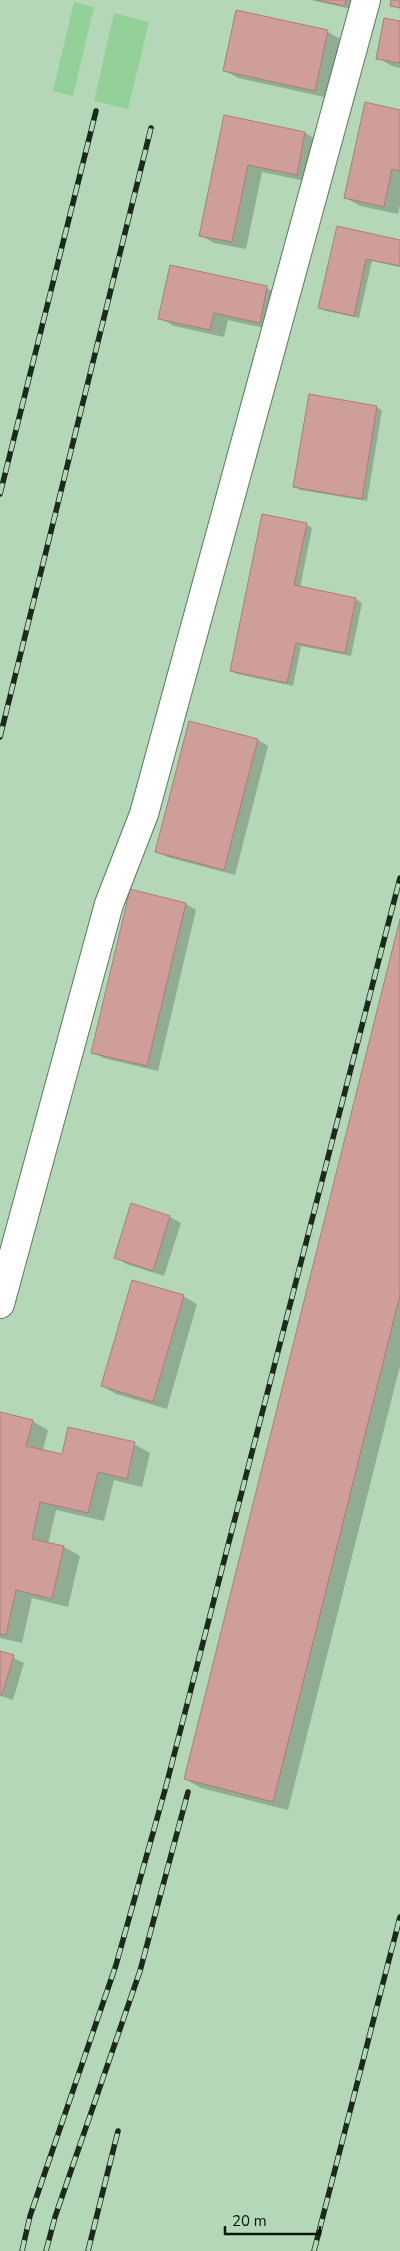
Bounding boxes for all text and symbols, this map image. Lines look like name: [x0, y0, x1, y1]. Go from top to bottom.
scale bar: [225, 2204, 320, 2236]
text: 20 m: [232, 2211, 267, 2231]

